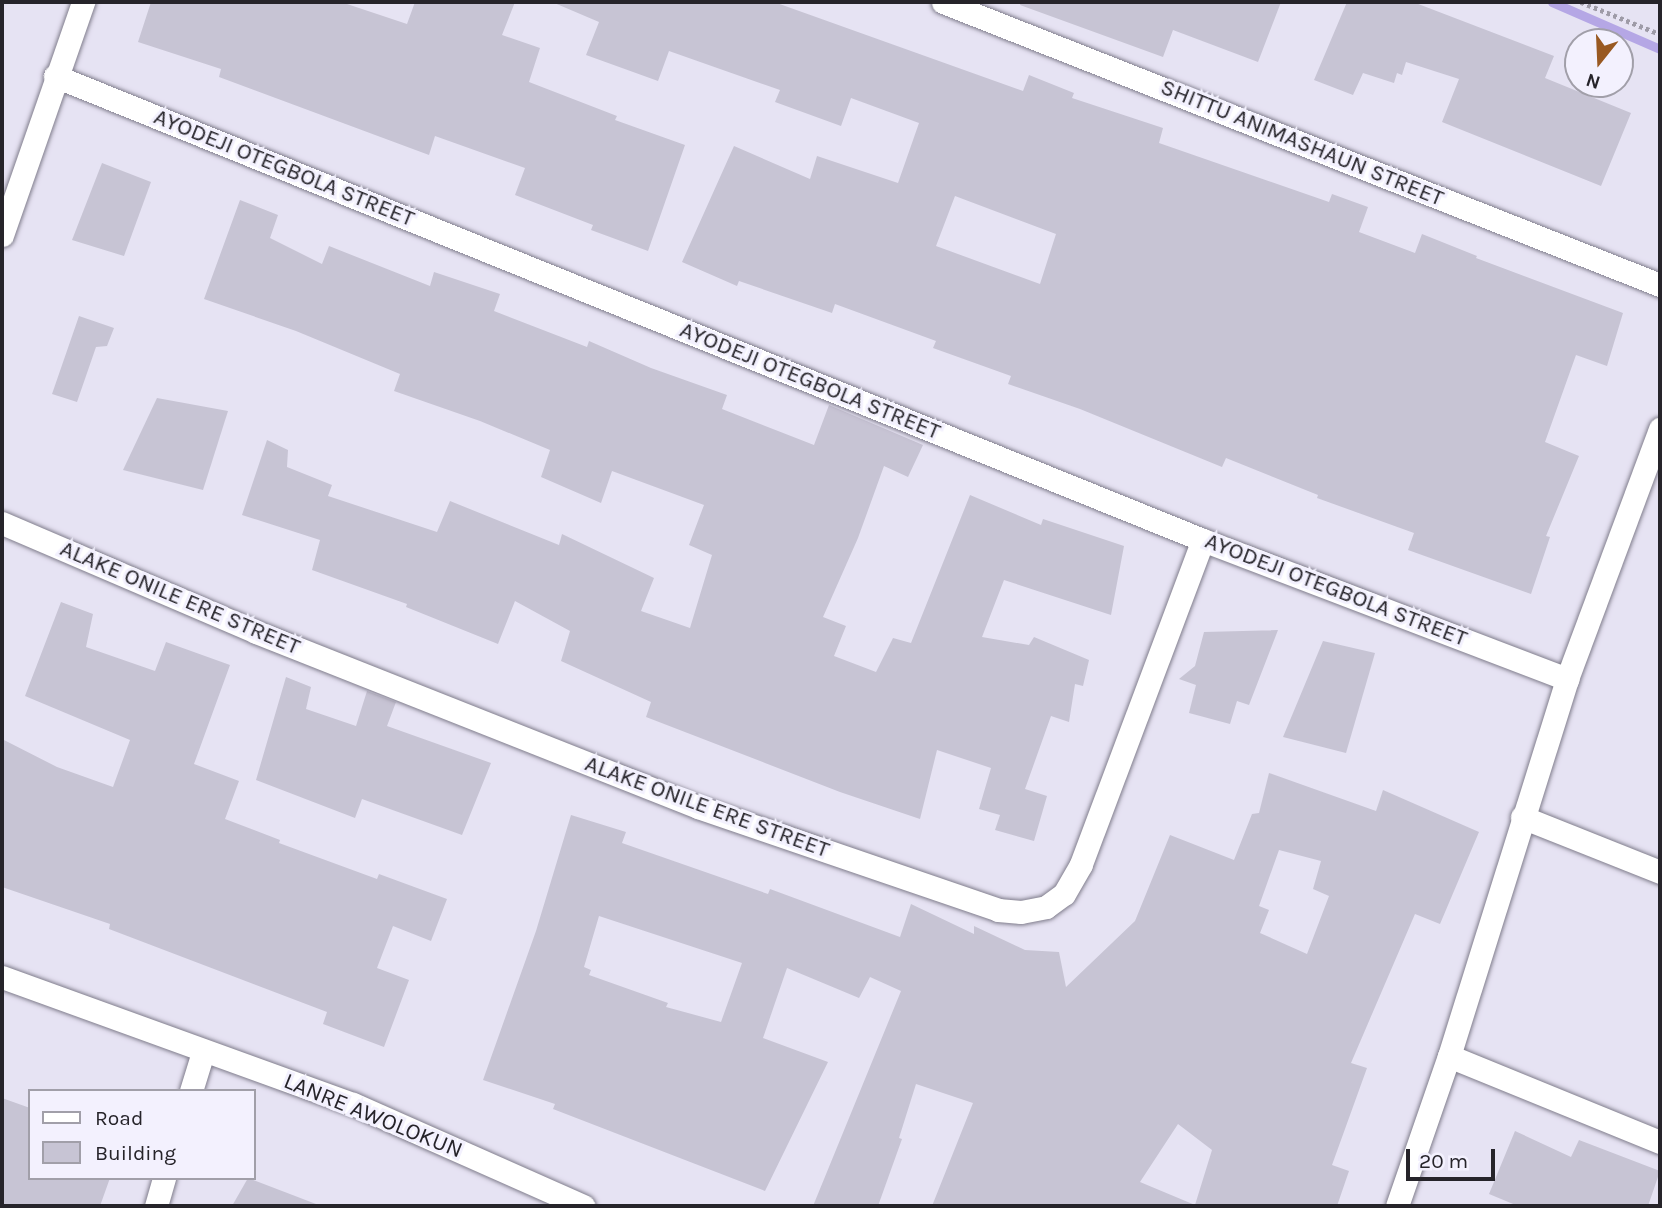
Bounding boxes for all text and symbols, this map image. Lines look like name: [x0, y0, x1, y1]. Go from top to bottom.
north arrow: [1564, 28, 1634, 98]
text: N: [1583, 69, 1603, 94]
street label: SHITTU ANIMASHAUN STREET: [1156, 73, 1448, 213]
street label: AYODEJI OTEGBOLA STREET: [150, 103, 418, 233]
street label: AYODEJI OTEGBOLA STREET: [676, 316, 944, 446]
street label: AYODEJI OTEGBOLA STREET: [1201, 527, 1471, 653]
street label: ALAKE ONILE ERE STREET: [56, 535, 304, 661]
street label: ALAKE ONILE ERE STREET: [581, 750, 833, 864]
street label: LANRE AWOLOKUN: [280, 1068, 466, 1164]
legend: [28, 1089, 256, 1180]
text: Road: [95, 1106, 143, 1130]
scale bar: [1410, 1134, 1499, 1178]
text: Building: [95, 1141, 176, 1165]
text: 20 m: [1419, 1149, 1468, 1173]

